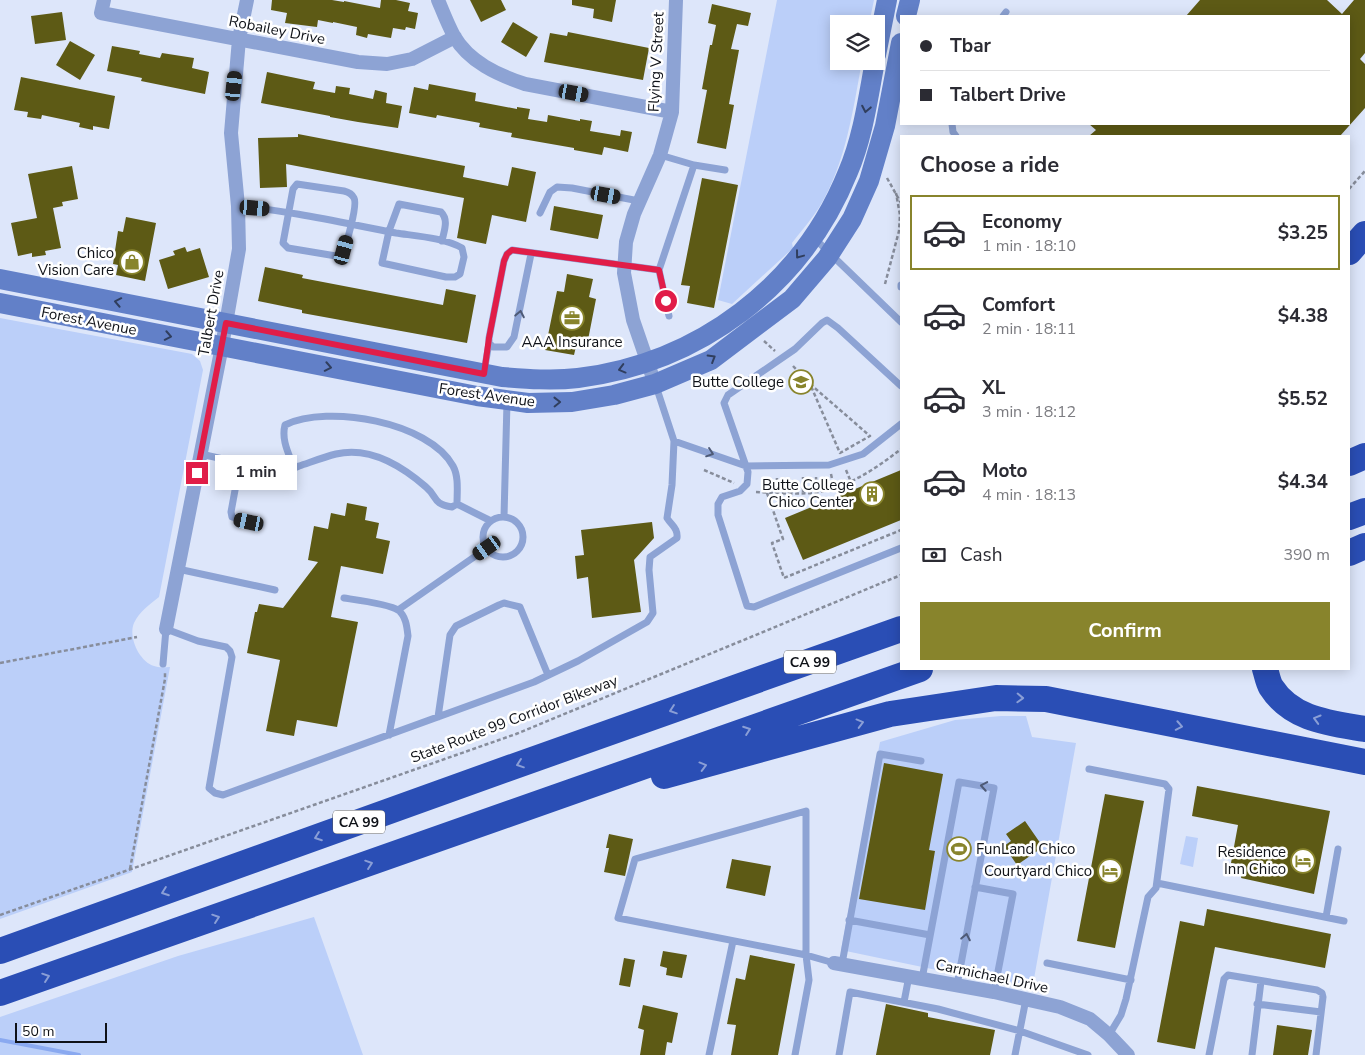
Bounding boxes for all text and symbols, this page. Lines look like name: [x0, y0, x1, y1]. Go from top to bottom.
street label: Robailey Drive: [227, 11, 327, 49]
street label: Flying V Street: [643, 11, 669, 112]
map controls: [830, 15, 885, 70]
button: layers: [830, 15, 885, 70]
text: Tbar: [950, 33, 991, 59]
car: [224, 70, 243, 102]
text: Talbert Drive: [950, 82, 1066, 108]
car: [557, 83, 590, 103]
one-way arrow: [861, 105, 871, 114]
text: Choose a ride: [920, 150, 1059, 180]
car: [589, 185, 622, 205]
car: [239, 199, 270, 217]
text: Economy: [982, 209, 1062, 235]
icon: car: [922, 210, 967, 255]
text: $3.25: [1278, 220, 1328, 246]
car: [332, 234, 355, 266]
text: 1 min · 18:10: [982, 235, 1076, 257]
place label: Chico Vision Care: [37, 243, 114, 280]
shop icon: Chico Vision Care: [119, 249, 145, 275]
one-way arrow: [797, 249, 805, 258]
street label: Talbert Drive: [194, 268, 228, 358]
route start: [655, 290, 677, 312]
text: Comfort: [982, 292, 1055, 318]
icon: car: [922, 293, 967, 338]
one-way arrow: [113, 297, 122, 307]
street label: Forest Avenue: [40, 302, 138, 340]
text: $4.38: [1278, 303, 1328, 329]
office icon: AAA Insurance: [559, 305, 585, 331]
one-way arrow: [514, 309, 524, 318]
text: 2 min · 18:11: [982, 318, 1076, 340]
one-way arrow: [164, 330, 173, 340]
place label: AAA Insurance: [521, 332, 623, 352]
one-way arrow: [706, 354, 715, 364]
one-way arrow: [323, 361, 332, 371]
one-way arrow: [618, 364, 627, 374]
school or university icon: Butte College: [788, 369, 814, 395]
place label: Butte College: [692, 372, 784, 392]
text: XL: [982, 375, 1005, 401]
icon: car: [922, 376, 967, 421]
street label: Forest Avenue: [438, 378, 536, 412]
text: $5.52: [1278, 386, 1328, 412]
one-way arrow: [554, 397, 561, 407]
text: 3 min · 18:12: [982, 401, 1076, 423]
one-way arrow: [705, 448, 714, 458]
callout: 1 min: [214, 456, 297, 490]
text: Moto: [982, 458, 1028, 484]
icon: car: [922, 459, 967, 504]
text: 1 min: [235, 461, 277, 483]
route end: [186, 462, 208, 484]
text: $4.34: [1278, 469, 1328, 495]
place label: Butte College Chico Center: [762, 475, 855, 512]
building icon: Butte College Chico Center: [859, 481, 885, 507]
text: 4 min · 18:13: [982, 484, 1076, 506]
car: [232, 512, 265, 532]
car: [470, 533, 503, 563]
icon: cash: [920, 541, 948, 569]
text: Cash: [960, 542, 1002, 568]
text: 390 m: [1283, 544, 1330, 566]
button: Confirm: [920, 602, 1330, 660]
road number: CA 99: [784, 650, 836, 674]
street label: State Route 99 Corridor Bikeway: [408, 670, 621, 768]
one-way arrow: [1016, 693, 1024, 703]
one-way arrow: [669, 704, 678, 714]
one-way arrow: [1314, 715, 1322, 725]
one-way arrow: [855, 718, 864, 729]
one-way arrow: [1175, 720, 1184, 730]
one-way arrow: [743, 726, 751, 736]
one-way arrow: [516, 758, 525, 768]
one-way arrow: [698, 761, 706, 771]
one-way arrow: [979, 782, 988, 792]
road number: CA 99: [333, 810, 385, 834]
one-way arrow: [314, 831, 322, 841]
sports icon: FunLand Chico: [946, 836, 972, 862]
place label: FunLand Chico: [976, 839, 1075, 859]
place label: Residence Inn Chico: [1217, 842, 1286, 879]
hotel icon: Residence Inn Chico: [1290, 848, 1316, 874]
hotel icon: Courtyard Chico: [1097, 858, 1123, 884]
one-way arrow: [364, 860, 373, 870]
place label: Courtyard Chico: [984, 861, 1092, 881]
one-way arrow: [161, 886, 170, 896]
one-way arrow: [211, 914, 220, 924]
one-way arrow: [960, 933, 970, 942]
street label: Carmichael Drive: [934, 954, 1050, 998]
one-way arrow: [41, 973, 50, 983]
scale bar: [15, 1020, 108, 1043]
text: 50 m: [22, 1022, 54, 1041]

